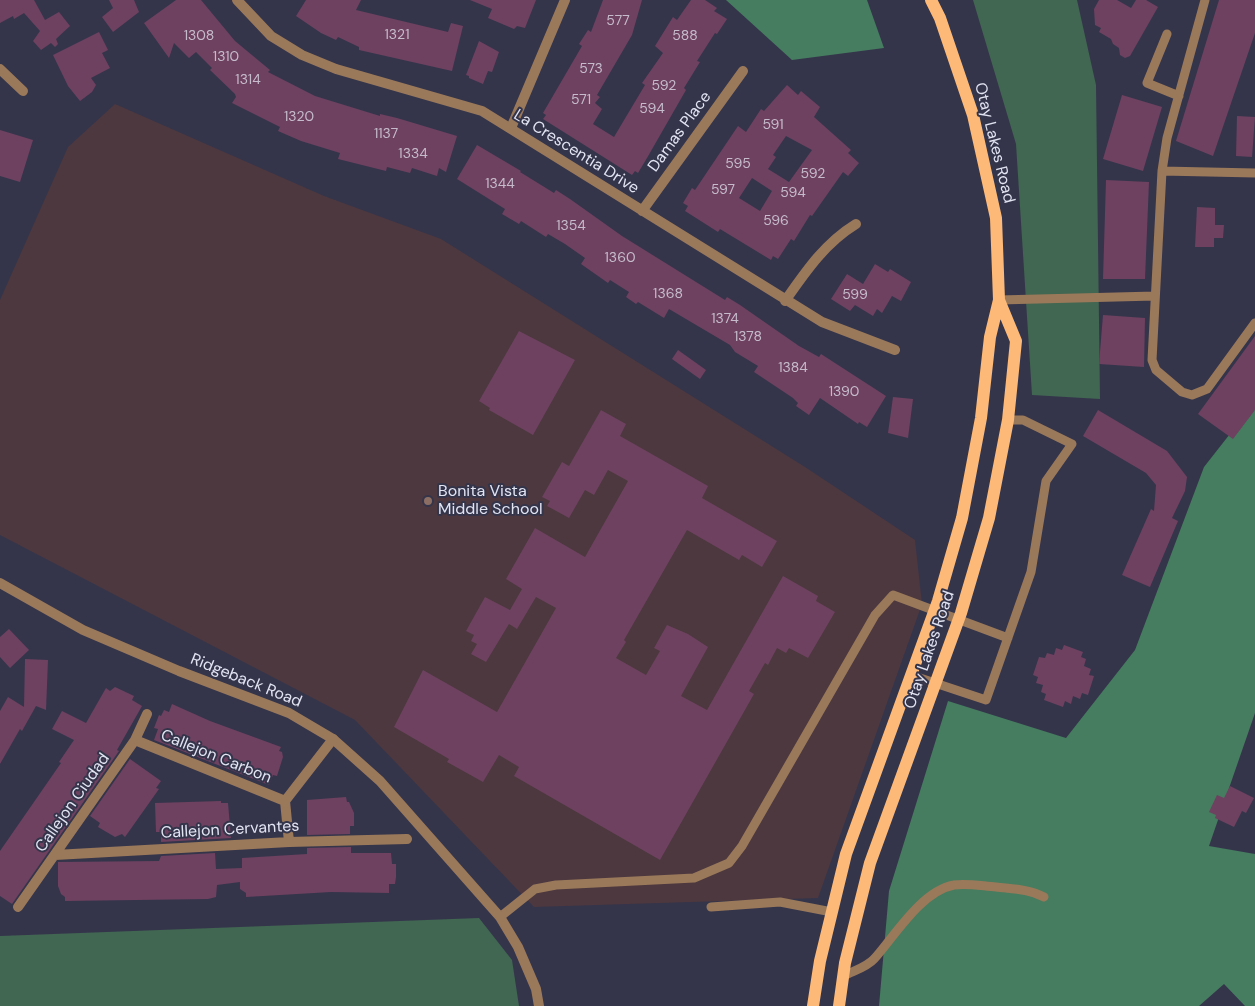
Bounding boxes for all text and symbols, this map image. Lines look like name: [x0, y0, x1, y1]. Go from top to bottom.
house number: 577: [606, 13, 630, 29]
house number: 1321: [384, 27, 410, 43]
house number: 1308: [184, 28, 214, 44]
house number: 588: [672, 28, 698, 44]
house number: 1310: [213, 49, 239, 65]
house number: 573: [579, 61, 603, 77]
house number: 1314: [235, 72, 261, 88]
house number: 592: [652, 78, 676, 94]
street label: Otay Lakes Road: [970, 81, 1018, 205]
street label: Damas Place: [644, 88, 716, 176]
house number: 571: [571, 92, 591, 108]
house number: 594: [639, 101, 665, 117]
street label: La Crescentia Drive: [510, 106, 642, 198]
house number: 1320: [284, 109, 314, 125]
house number: 591: [762, 117, 784, 133]
house number: 1137: [374, 126, 398, 142]
house number: 1334: [398, 146, 428, 162]
house number: 595: [725, 156, 751, 172]
house number: 592: [801, 166, 825, 182]
house number: 1344: [485, 176, 515, 192]
house number: 597: [711, 182, 735, 198]
house number: 594: [780, 185, 806, 201]
house number: 596: [763, 213, 789, 229]
house number: 1354: [556, 218, 586, 234]
house number: 1360: [604, 250, 636, 266]
house number: 1368: [653, 286, 683, 302]
house number: 599: [842, 287, 868, 303]
house number: 1374: [711, 311, 739, 327]
house number: 1378: [734, 329, 762, 345]
house number: 1384: [778, 360, 808, 376]
house number: 1390: [829, 384, 859, 400]
place label: Bonita Vista Middle School: [438, 482, 542, 520]
marker: Bonita Vista Middle School: [422, 495, 434, 507]
street label: Otay Lakes Road: [901, 588, 959, 712]
street label: Ridgeback Road: [187, 650, 305, 712]
street label: Callejon Carbon: [158, 726, 274, 788]
street label: Callejon Ciudad: [32, 750, 114, 856]
street label: Callejon Cervantes: [160, 817, 300, 843]

